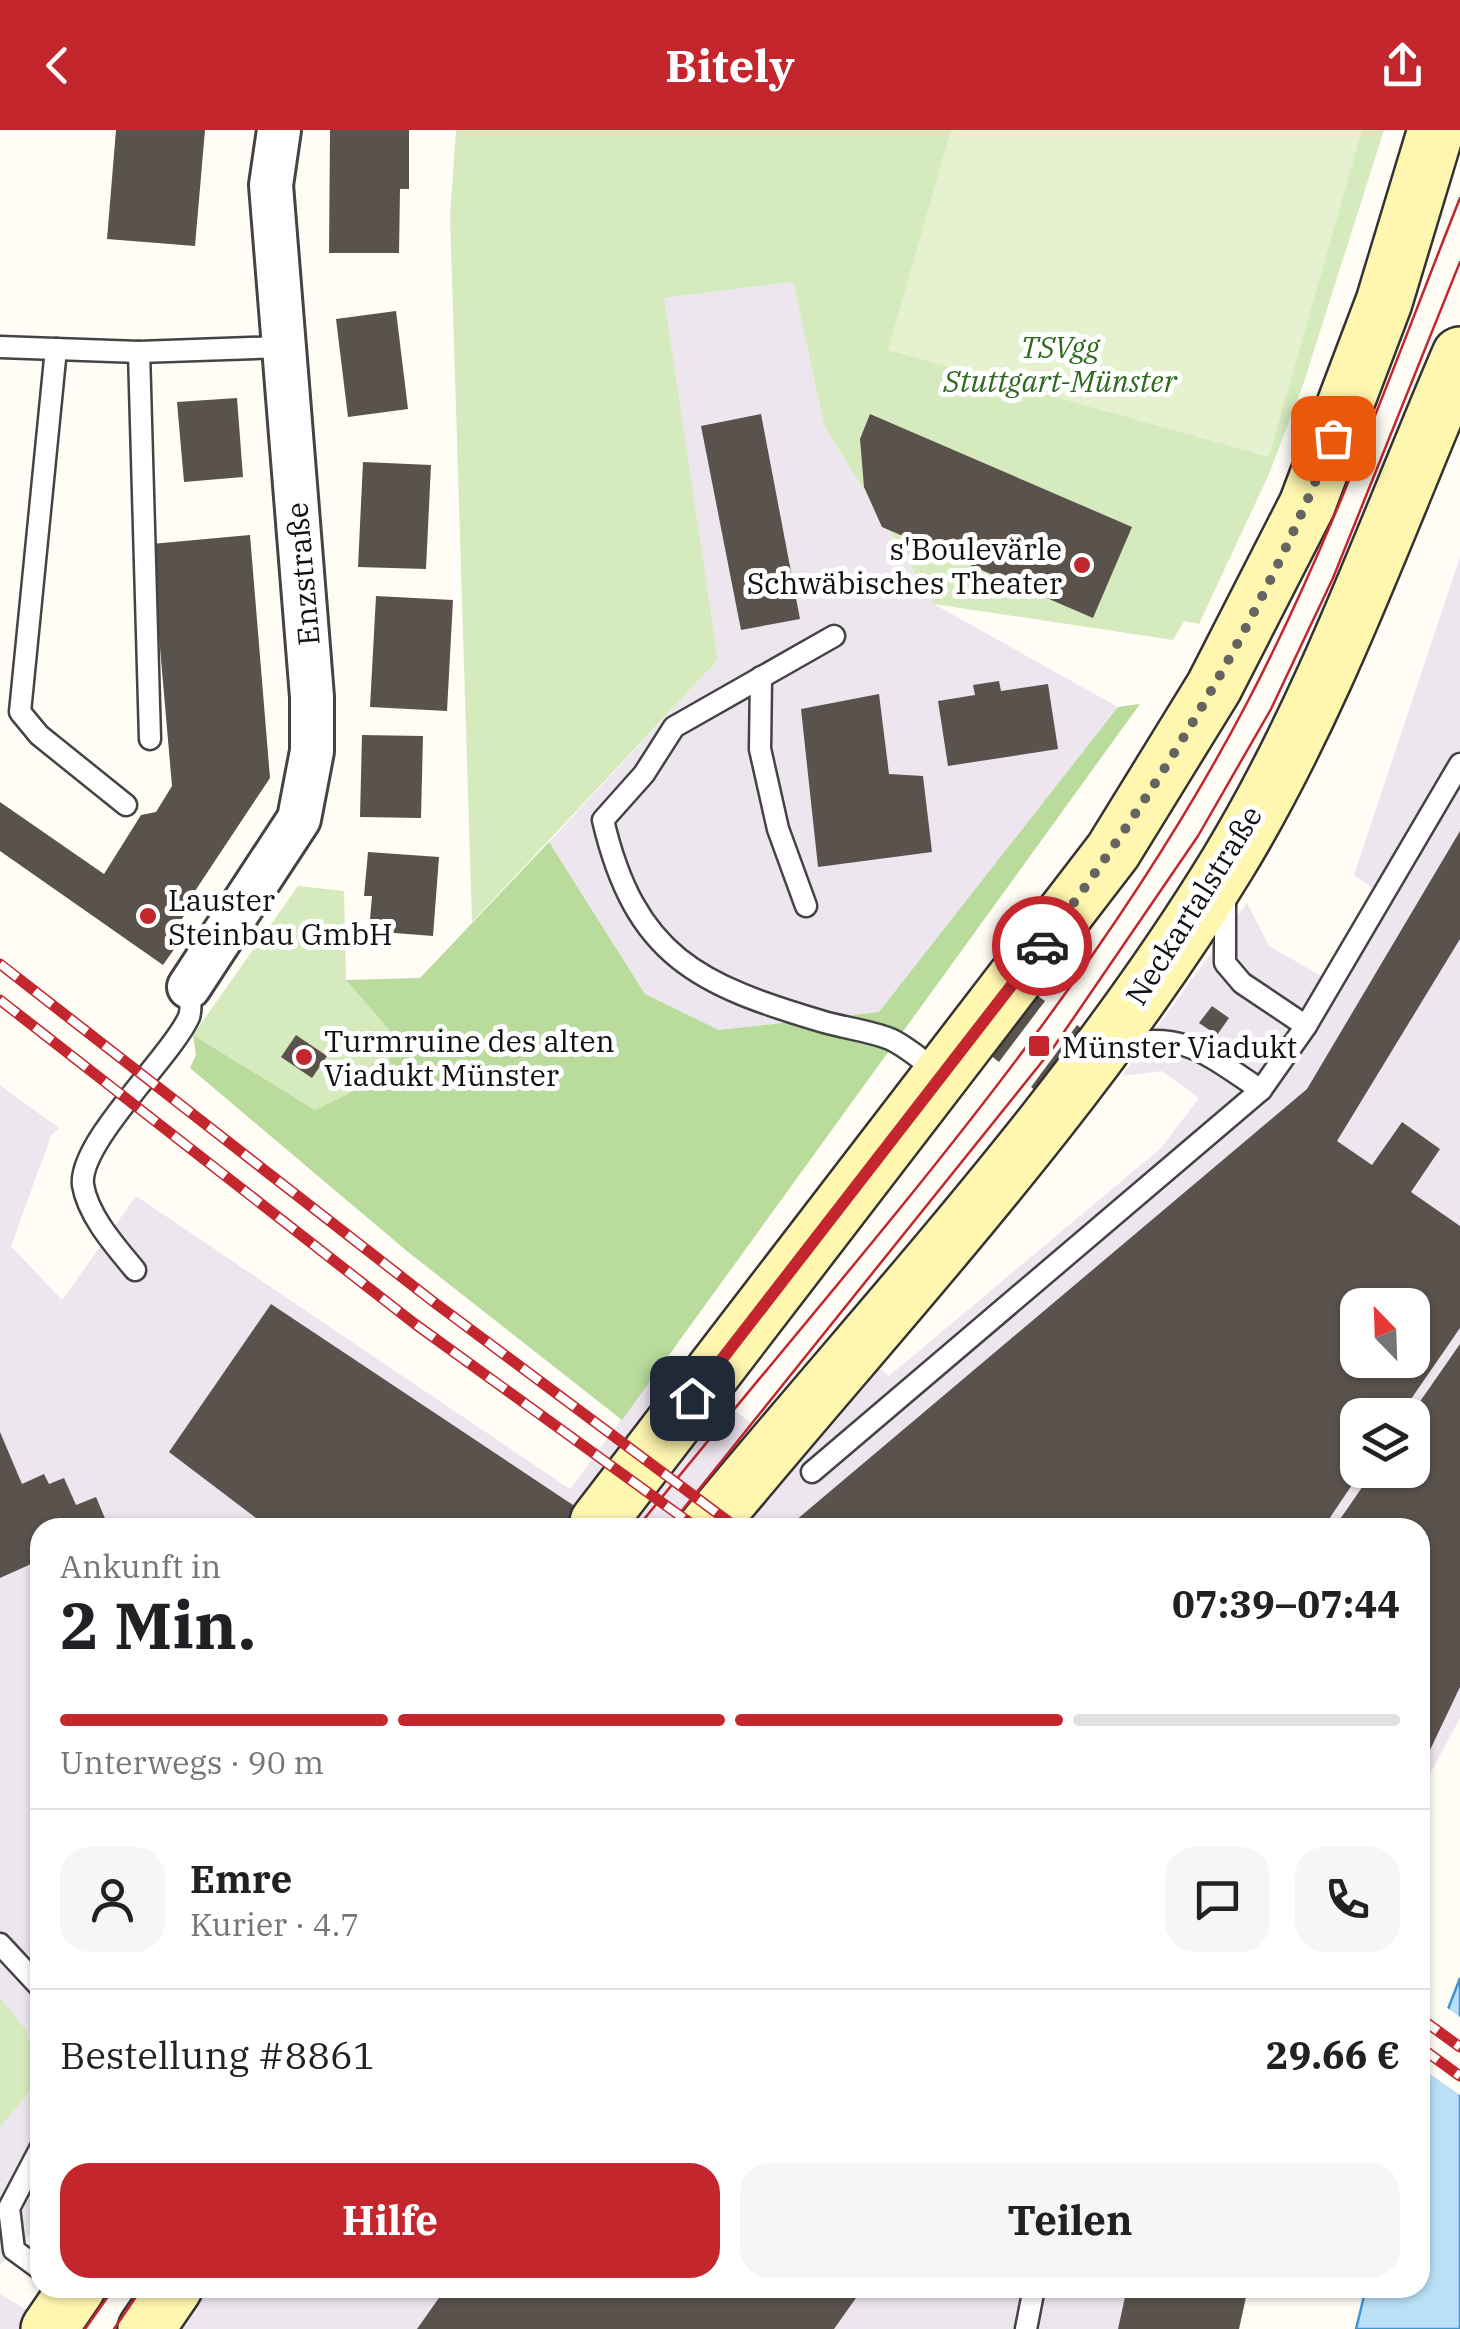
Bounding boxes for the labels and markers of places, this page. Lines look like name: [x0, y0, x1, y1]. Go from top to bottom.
pin: [1291, 396, 1376, 481]
place label: s'Boulevärle Schwäbisches Theater: [747, 529, 1062, 602]
marker: s'Boulevärle Schwäbisches Theater: [1071, 554, 1093, 576]
place label: Lauster Steinbau GmbH: [168, 880, 393, 953]
marker: Lauster Steinbau GmbH: [137, 905, 159, 927]
place label: Turmruine des alten Viadukt Münster: [324, 1021, 615, 1094]
place label: Münster Viadukt: [1062, 1027, 1297, 1066]
marker: Münster Viadukt: [1026, 1033, 1052, 1059]
marker: Turmruine des alten Viadukt Münster: [293, 1046, 315, 1068]
pin: [650, 1356, 735, 1441]

